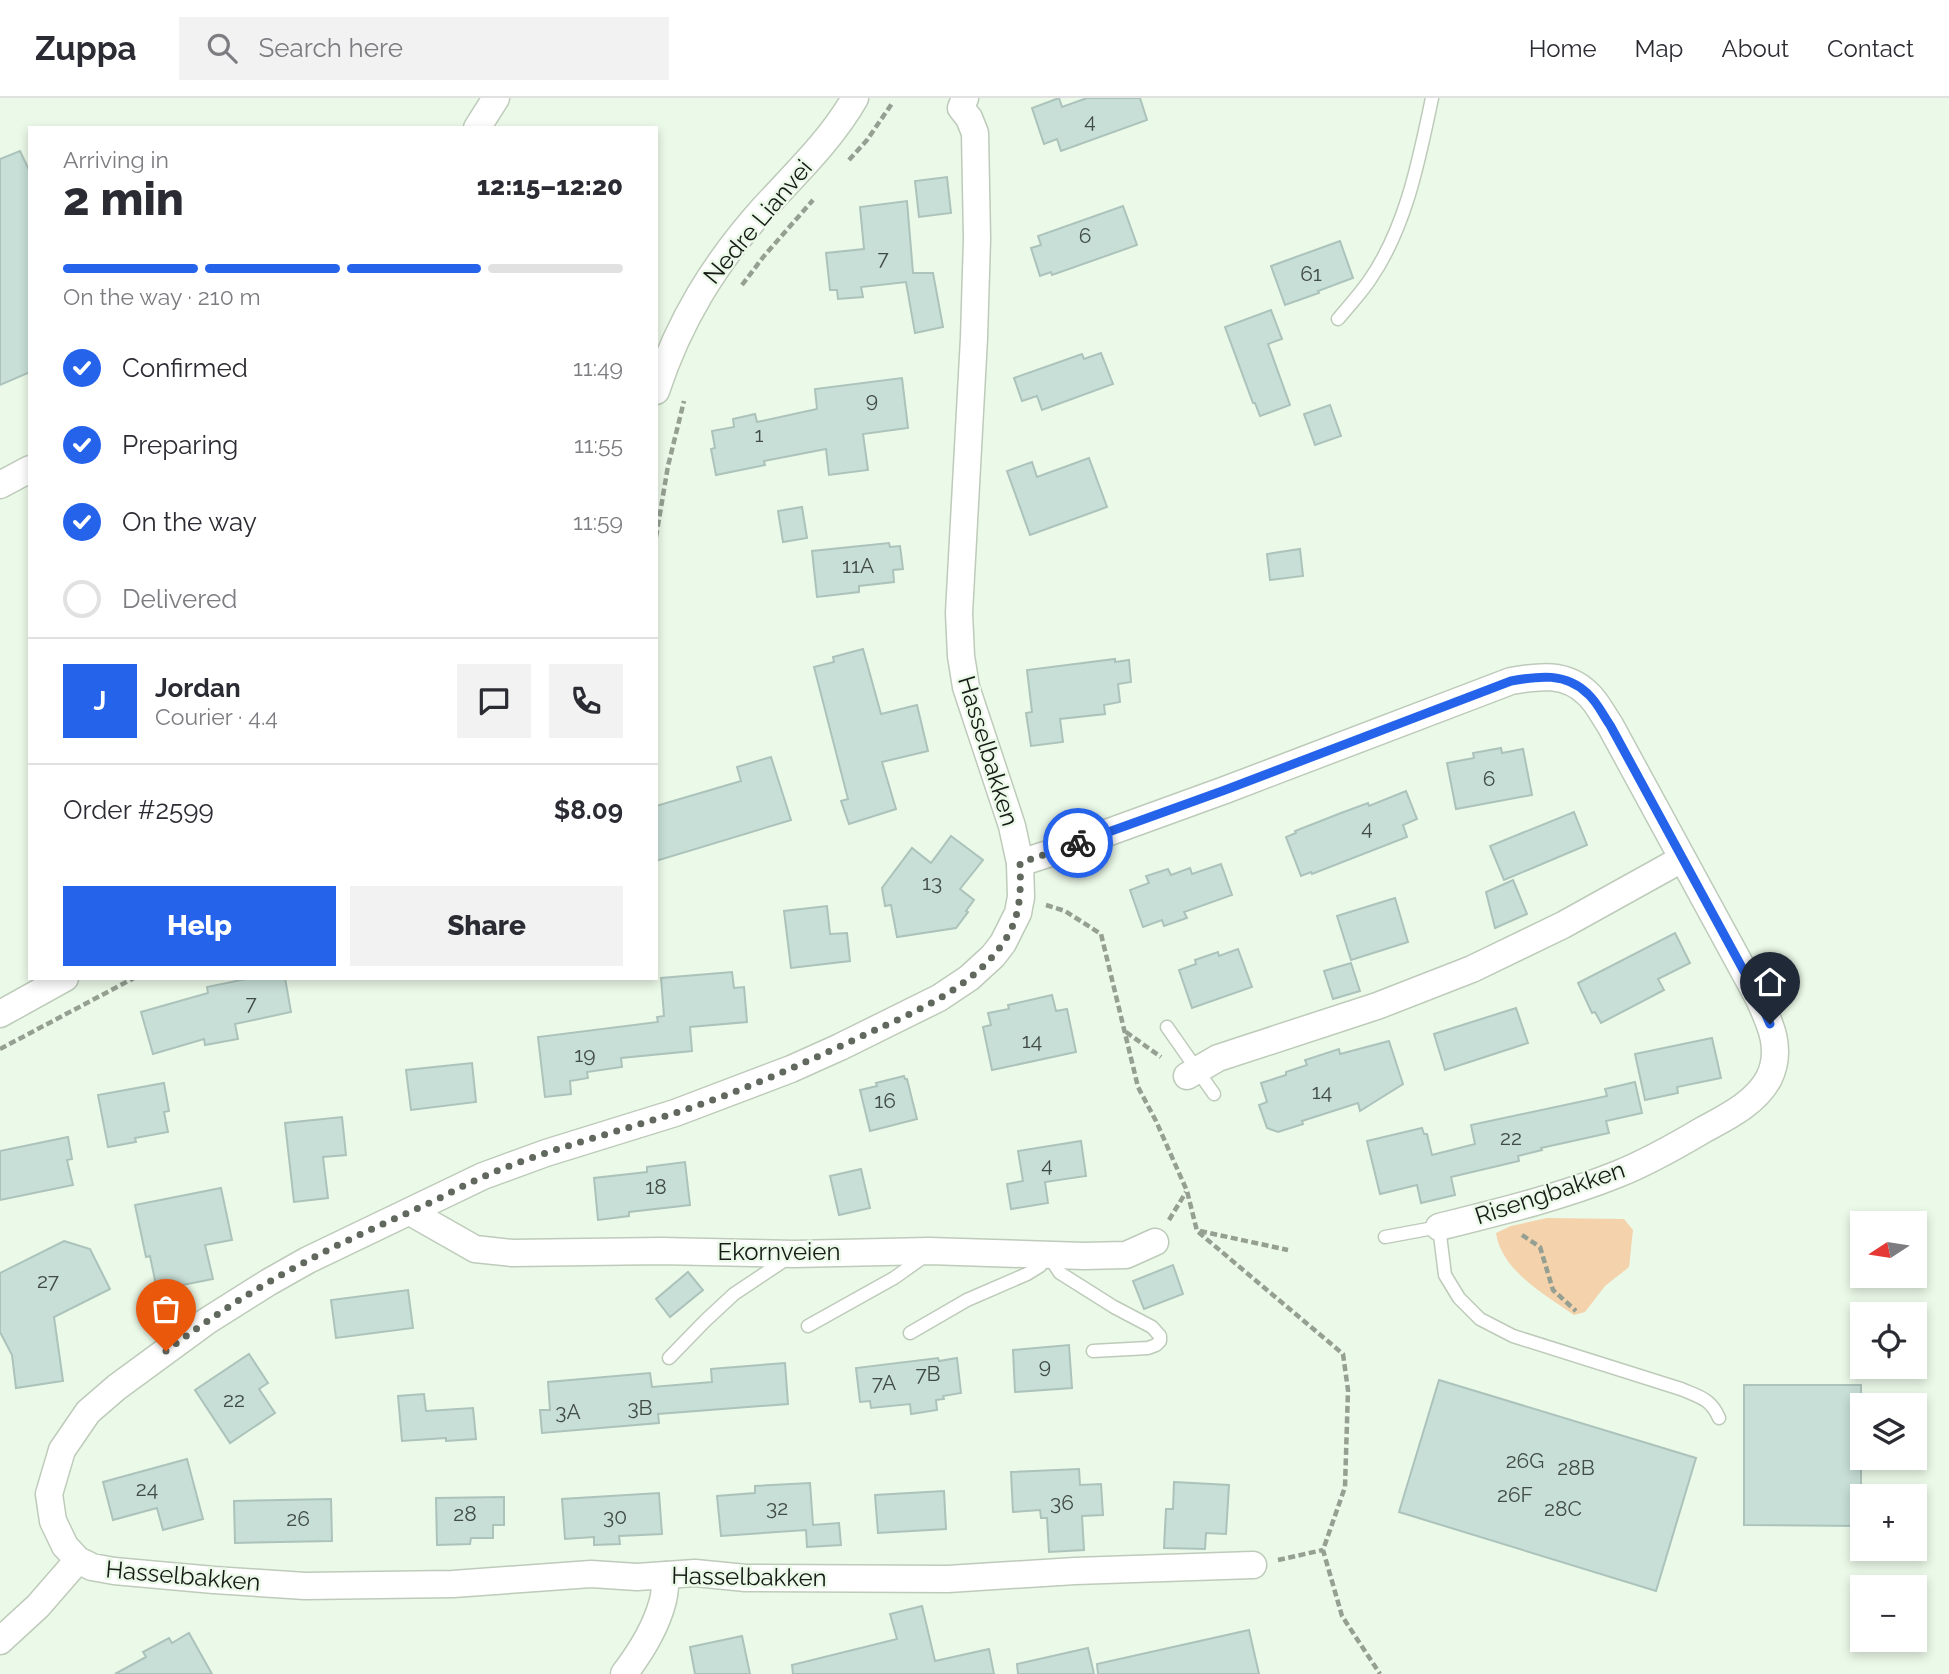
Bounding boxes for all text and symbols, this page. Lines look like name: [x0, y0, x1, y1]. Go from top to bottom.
search box: [179, 17, 669, 80]
text: Zuppa: [35, 29, 137, 68]
icon: search: [203, 29, 241, 67]
text: Search here: [259, 33, 403, 63]
text: Home: [1529, 34, 1597, 63]
text: Map: [1635, 34, 1683, 63]
text: About: [1721, 34, 1789, 63]
text: Contact: [1827, 34, 1914, 63]
house number: 4: [1084, 108, 1096, 133]
text: Arriving in: [63, 146, 169, 173]
street label: Nedre Lianvei: [697, 154, 818, 290]
text: 12:15–12:20: [477, 171, 623, 201]
text: 2 min: [63, 172, 184, 226]
house number: 6: [1079, 223, 1091, 248]
house number: 7: [877, 245, 889, 270]
house number: 61: [1300, 261, 1322, 286]
text: On the way · 210 m: [63, 283, 261, 310]
icon: check: [63, 349, 101, 387]
text: Confirmed: [122, 353, 248, 383]
text: 11:49: [573, 354, 623, 381]
house number: 9: [866, 387, 878, 412]
house number: 1: [755, 422, 764, 447]
icon: check: [63, 426, 101, 464]
text: Preparing: [122, 430, 238, 460]
text: 11:55: [574, 431, 623, 458]
icon: check: [63, 503, 101, 541]
text: On the way: [122, 507, 257, 537]
text: 11:59: [573, 508, 623, 535]
house number: 11A: [842, 553, 874, 578]
text: Delivered: [122, 584, 237, 614]
button: chat: [457, 664, 531, 738]
button: phone: [549, 664, 623, 738]
street label: Hasselbakken: [952, 672, 1025, 829]
text: Jordan: [155, 673, 241, 703]
text: J: [94, 686, 106, 716]
text: Courier · 4.4: [155, 703, 278, 730]
house number: 6: [1483, 766, 1495, 791]
text: Order #2599: [63, 795, 214, 825]
text: $8.09: [554, 795, 623, 825]
courier: [1043, 808, 1113, 878]
house number: 4: [1361, 815, 1373, 840]
icon: bike: [1059, 824, 1097, 862]
house number: 13: [922, 870, 942, 895]
button: Help: [63, 886, 336, 966]
button: Share: [350, 886, 623, 966]
pin: [1740, 952, 1800, 1024]
icon: home: [1751, 963, 1789, 1001]
house number: 7: [245, 990, 257, 1015]
house number: 14: [1022, 1028, 1042, 1053]
house number: 19: [574, 1042, 596, 1067]
house number: 14: [1312, 1079, 1332, 1104]
house number: 16: [874, 1088, 896, 1113]
house number: 22: [1500, 1125, 1522, 1150]
house number: 4: [1041, 1152, 1053, 1177]
street label: Risengbakken: [1471, 1155, 1629, 1230]
house number: 18: [645, 1174, 667, 1199]
north arrow: [1850, 1211, 1927, 1288]
map controls: [1850, 1211, 1927, 1652]
street label: Ekornveien: [718, 1237, 840, 1266]
house number: 27: [37, 1268, 60, 1293]
pin: [136, 1279, 196, 1351]
icon: bag: [147, 1290, 185, 1328]
button: locate: [1850, 1302, 1927, 1379]
house number: 9: [1039, 1353, 1051, 1378]
house number: 7B: [915, 1361, 941, 1386]
house number: 7A: [872, 1370, 896, 1395]
house number: 22: [223, 1387, 245, 1412]
button: layers: [1850, 1393, 1927, 1470]
house number: 3B: [627, 1395, 653, 1420]
house number: 3A: [555, 1399, 581, 1424]
house number: 26G: [1506, 1448, 1544, 1473]
house number: 28B: [1557, 1455, 1595, 1480]
house number: 24: [136, 1476, 158, 1501]
house number: 26F: [1497, 1482, 1533, 1507]
button: +: [1850, 1484, 1927, 1561]
house number: 36: [1050, 1490, 1074, 1515]
house number: 32: [766, 1495, 788, 1520]
house number: 28C: [1544, 1496, 1582, 1521]
house number: 28: [453, 1501, 477, 1526]
house number: 30: [603, 1504, 627, 1529]
house number: 26: [286, 1506, 310, 1531]
street label: Hasselbakken: [104, 1554, 262, 1597]
street label: Hasselbakken: [671, 1561, 827, 1592]
button: −: [1850, 1575, 1927, 1652]

